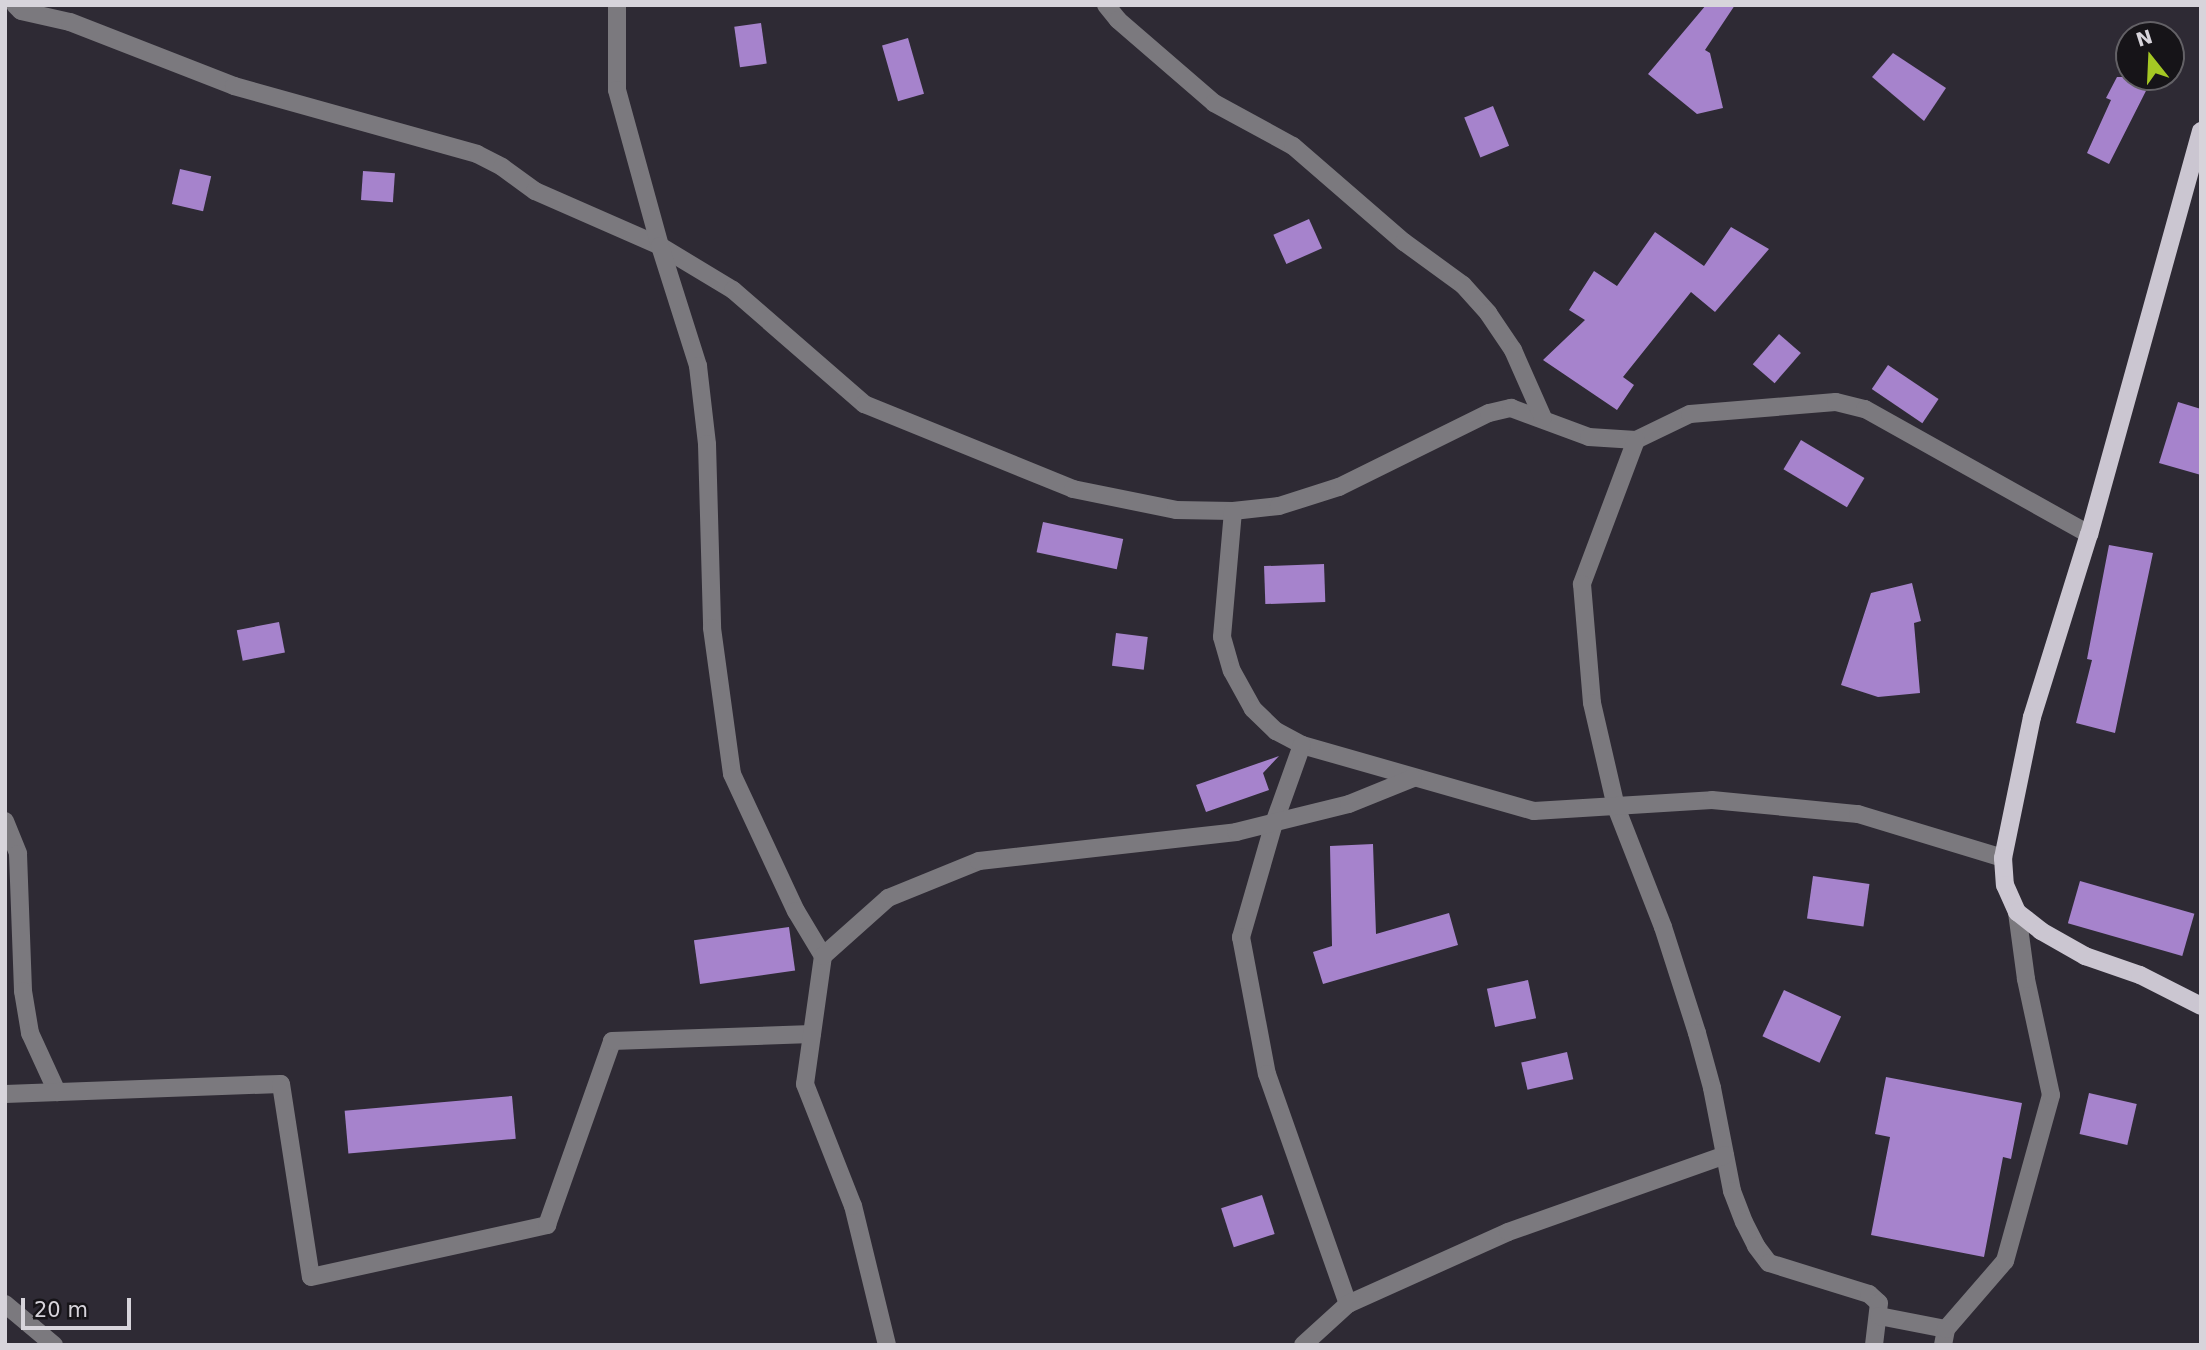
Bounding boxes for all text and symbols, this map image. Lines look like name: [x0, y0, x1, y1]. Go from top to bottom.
north arrow: [2115, 21, 2185, 91]
text: N: [2133, 25, 2155, 51]
scale bar: [24, 1284, 135, 1328]
text: 20 m: [34, 1298, 88, 1322]

